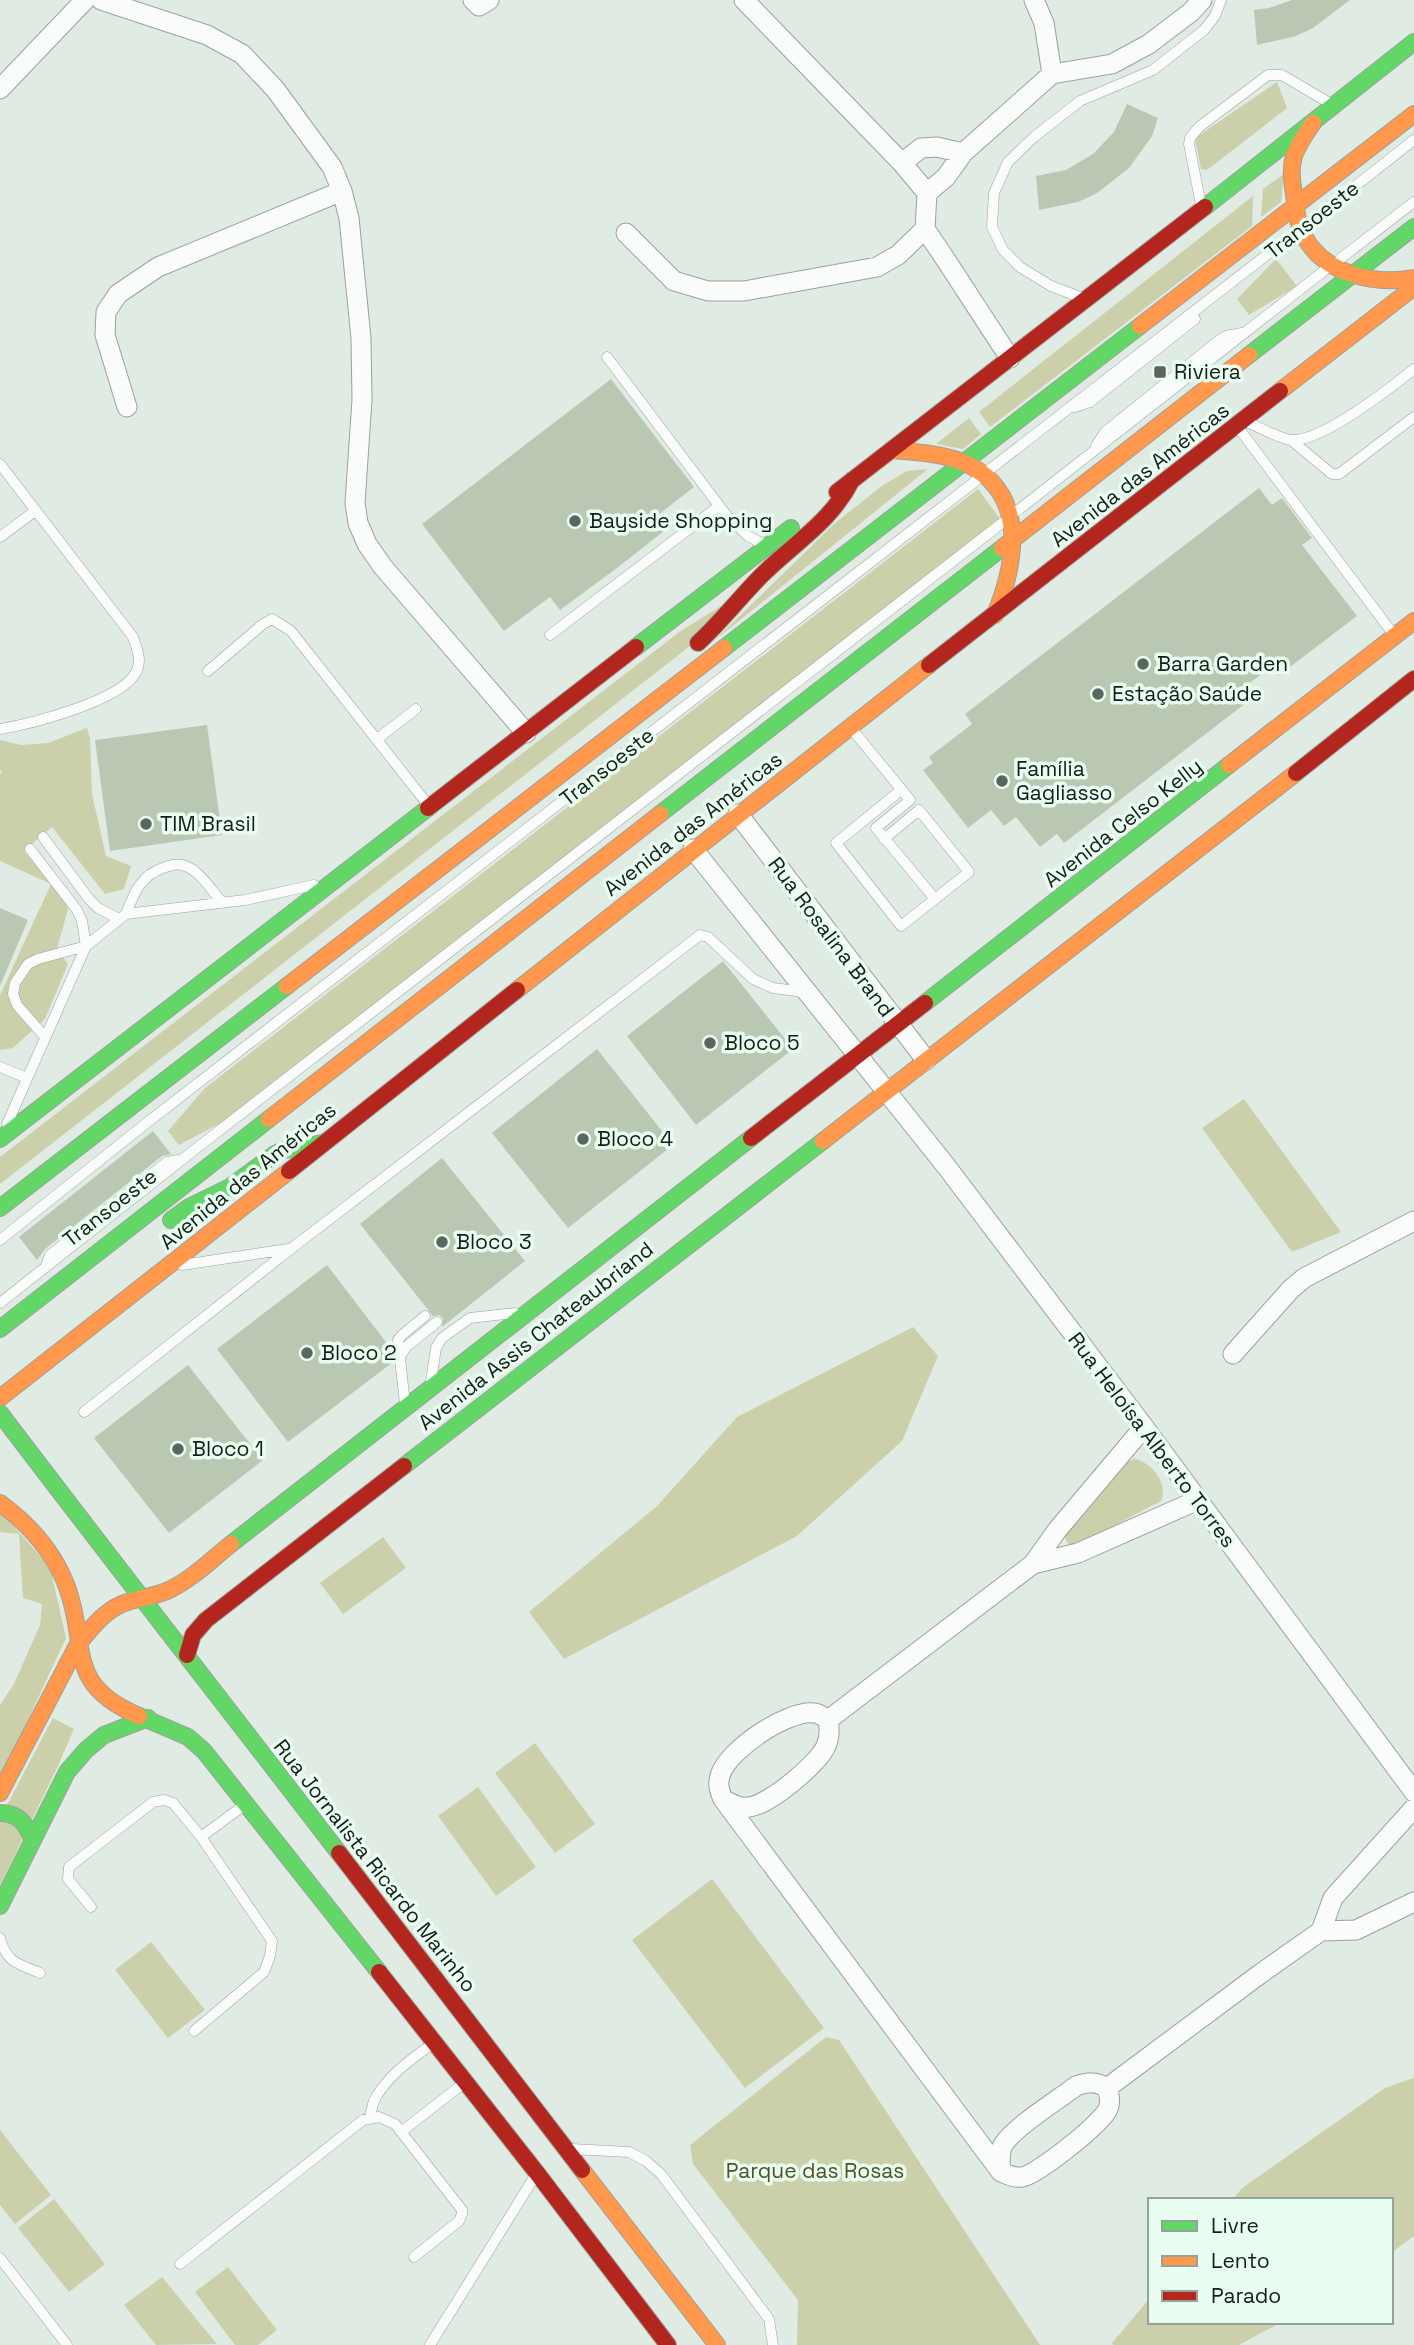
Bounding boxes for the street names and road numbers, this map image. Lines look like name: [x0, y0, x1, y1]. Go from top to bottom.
street label: Transoeste: [1259, 174, 1364, 265]
street label: Avenida das Américas: [1045, 396, 1234, 553]
street label: Transoeste: [554, 721, 659, 812]
street label: Avenida das Américas: [598, 745, 787, 902]
street label: Avenida Celso Kelly: [1038, 752, 1207, 893]
street label: Rua Rosalina Brand: [762, 851, 900, 1022]
street label: Avenida das Américas: [154, 1096, 341, 1255]
street label: Transoeste: [57, 1162, 162, 1253]
street label: Avenida Assis Chateaubriand: [413, 1235, 659, 1436]
street label: Rua Heloísa Alberto Torres: [1063, 1327, 1242, 1553]
street label: Rua Jornalista Ricardo Marinho: [268, 1734, 483, 1998]

